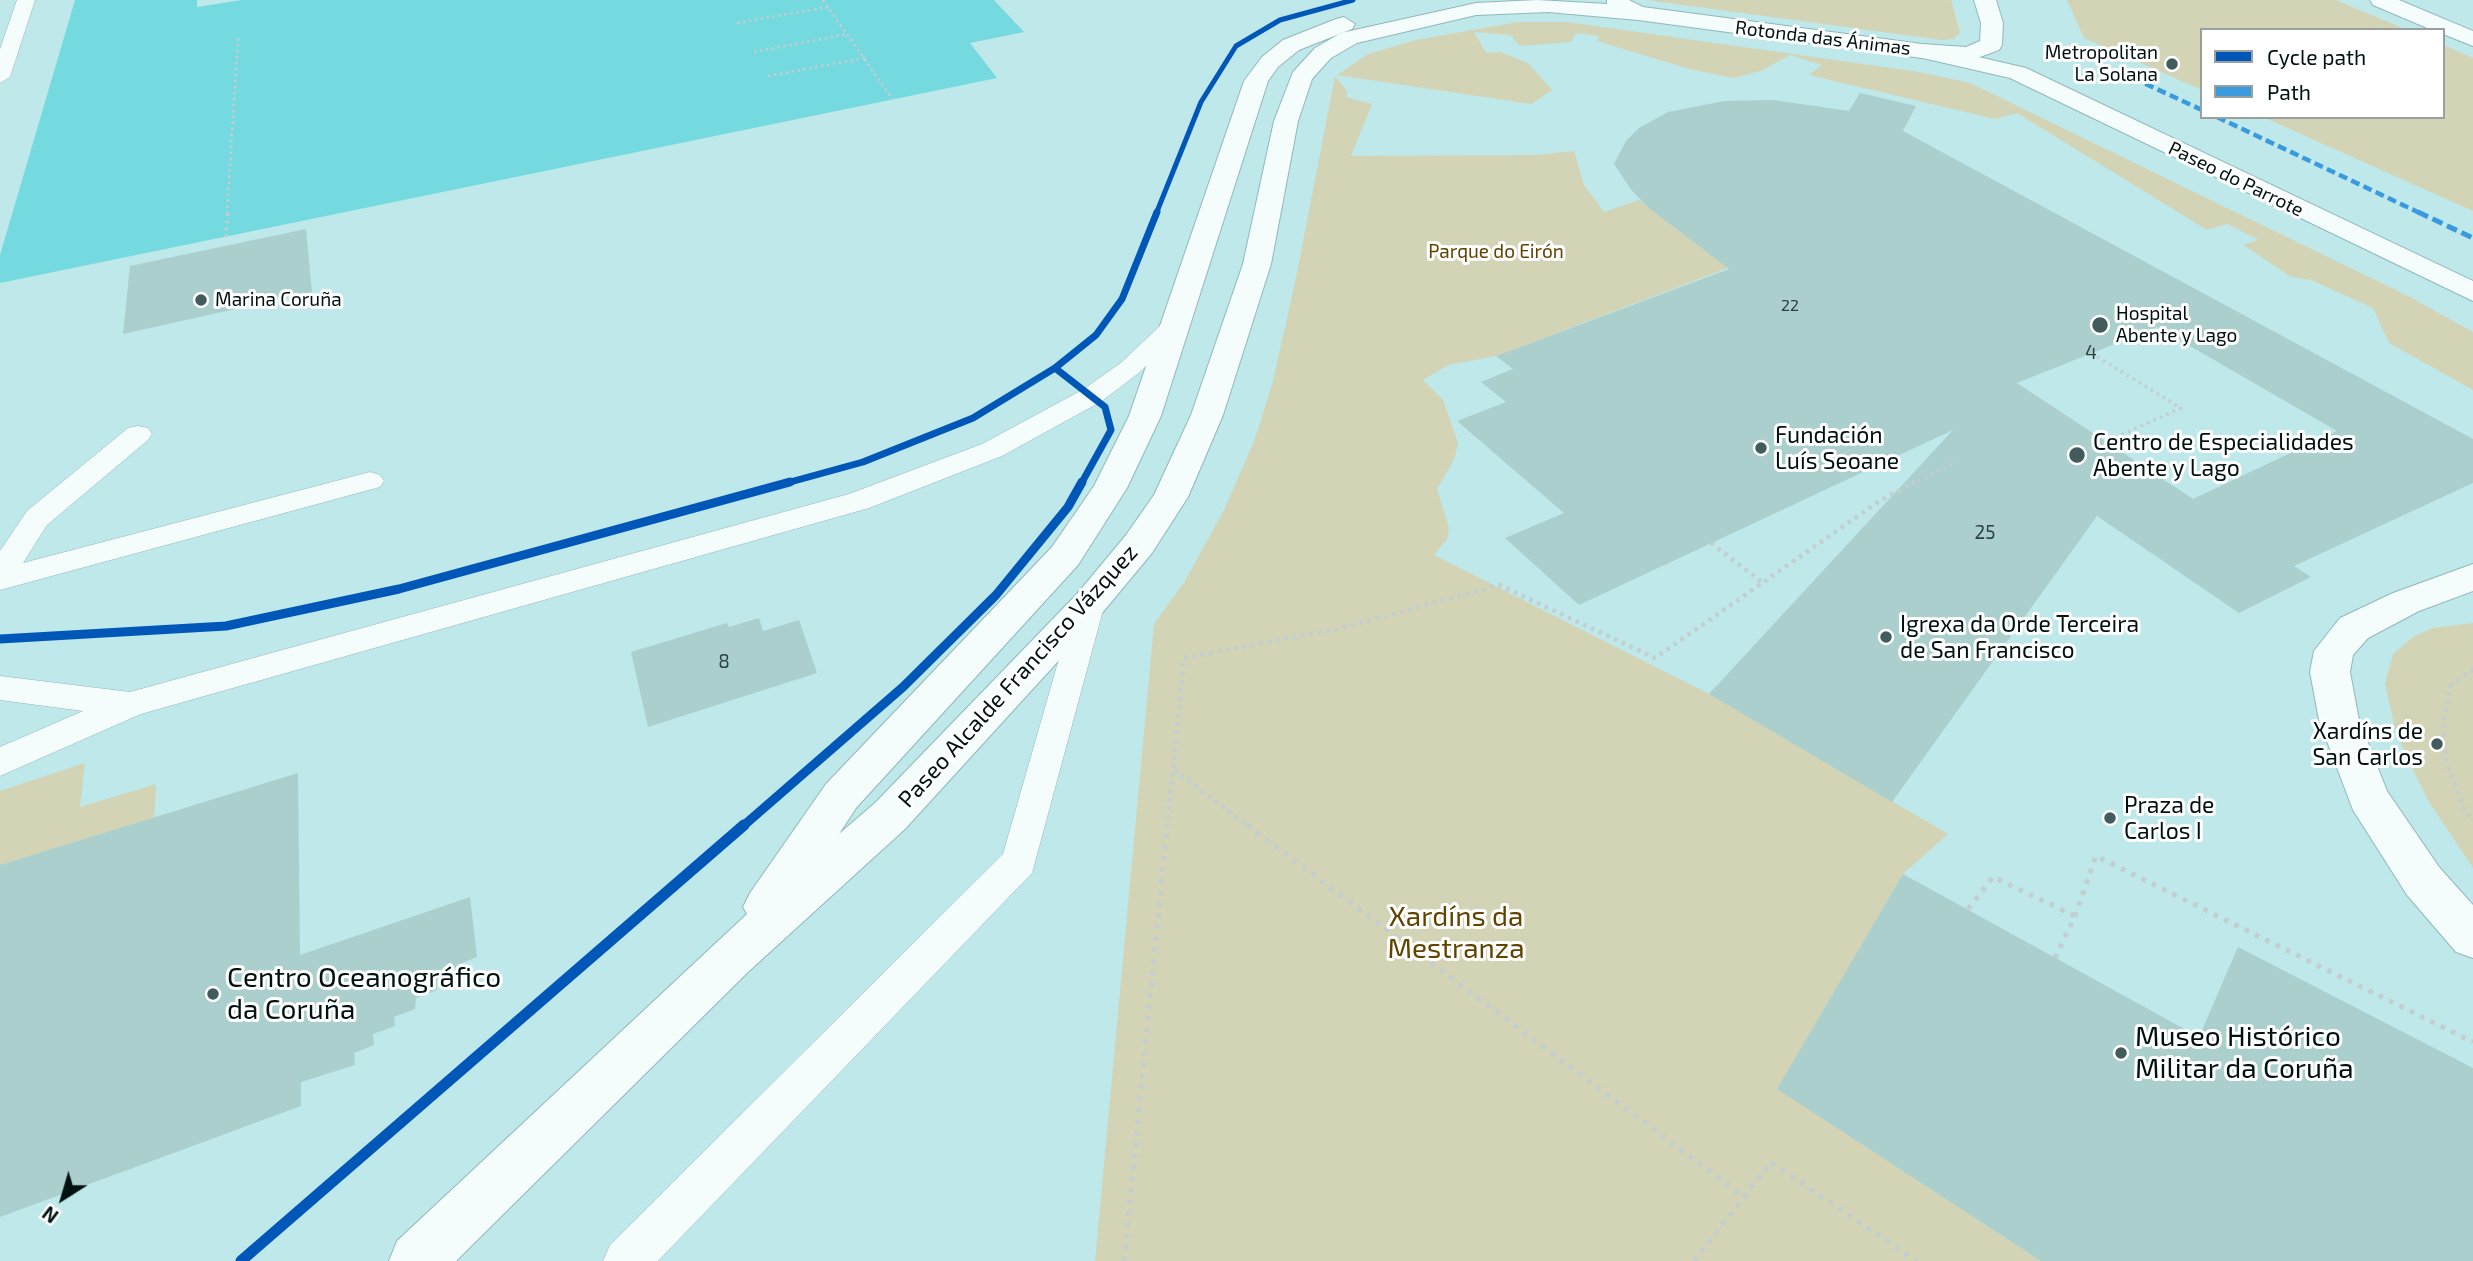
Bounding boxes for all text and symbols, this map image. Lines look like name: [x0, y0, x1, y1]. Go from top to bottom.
street label: Rotonda das Ánimas: [1734, 16, 1912, 60]
legend: [2200, 28, 2445, 119]
place label: Metropolitan La Solana: [2045, 42, 2158, 86]
text: Cycle path: [2267, 44, 2366, 69]
marker: Metropolitan La Solana: [2164, 56, 2180, 72]
text: Path: [2267, 79, 2311, 104]
street label: Paseo do Parrote: [2165, 137, 2307, 221]
park label: Parque do Eirón: [1428, 241, 1564, 263]
place label: Marina Coruña: [215, 289, 342, 311]
marker: Marina Coruña: [193, 292, 209, 308]
house number: 22: [1781, 296, 1799, 316]
place label: Hospital Abente y Lago: [2116, 303, 2237, 347]
marker: Hospital Abente y Lago: [2090, 315, 2110, 335]
house number: 4: [2085, 342, 2097, 364]
place label: Fundación Luís Seoane: [1775, 421, 1899, 475]
place label: Centro de Especialidades Abente y Lago: [2093, 428, 2354, 482]
marker: Fundación Luís Seoane: [1753, 440, 1769, 456]
marker: Centro de Especialidades Abente y Lago: [2067, 445, 2087, 465]
house number: 25: [1975, 522, 1995, 544]
street label: Paseo Alcalde Francisco Vázquez: [893, 539, 1143, 813]
place label: Igrexa da Orde Terceira de San Francisco: [1900, 610, 2139, 664]
marker: Igrexa da Orde Terceira de San Francisco: [1878, 629, 1894, 645]
house number: 8: [718, 651, 730, 673]
place label: Xardíns de San Carlos: [2312, 717, 2423, 771]
marker: Xardíns de San Carlos: [2429, 736, 2445, 752]
place label: Praza de Carlos I: [2124, 791, 2214, 845]
marker: Praza de Carlos I: [2102, 810, 2118, 826]
park label: Xardíns da Mestranza: [1387, 900, 1525, 966]
place label: Centro Oceanográfico da Coruña: [227, 961, 501, 1027]
marker: Centro Oceanográfico da Coruña: [205, 986, 221, 1002]
place label: Museo Histórico Militar da Coruña: [2135, 1020, 2354, 1086]
marker: Museo Histórico Militar da Coruña: [2113, 1045, 2129, 1061]
north arrow: [28, 1163, 98, 1233]
text: N: [38, 1202, 62, 1228]

